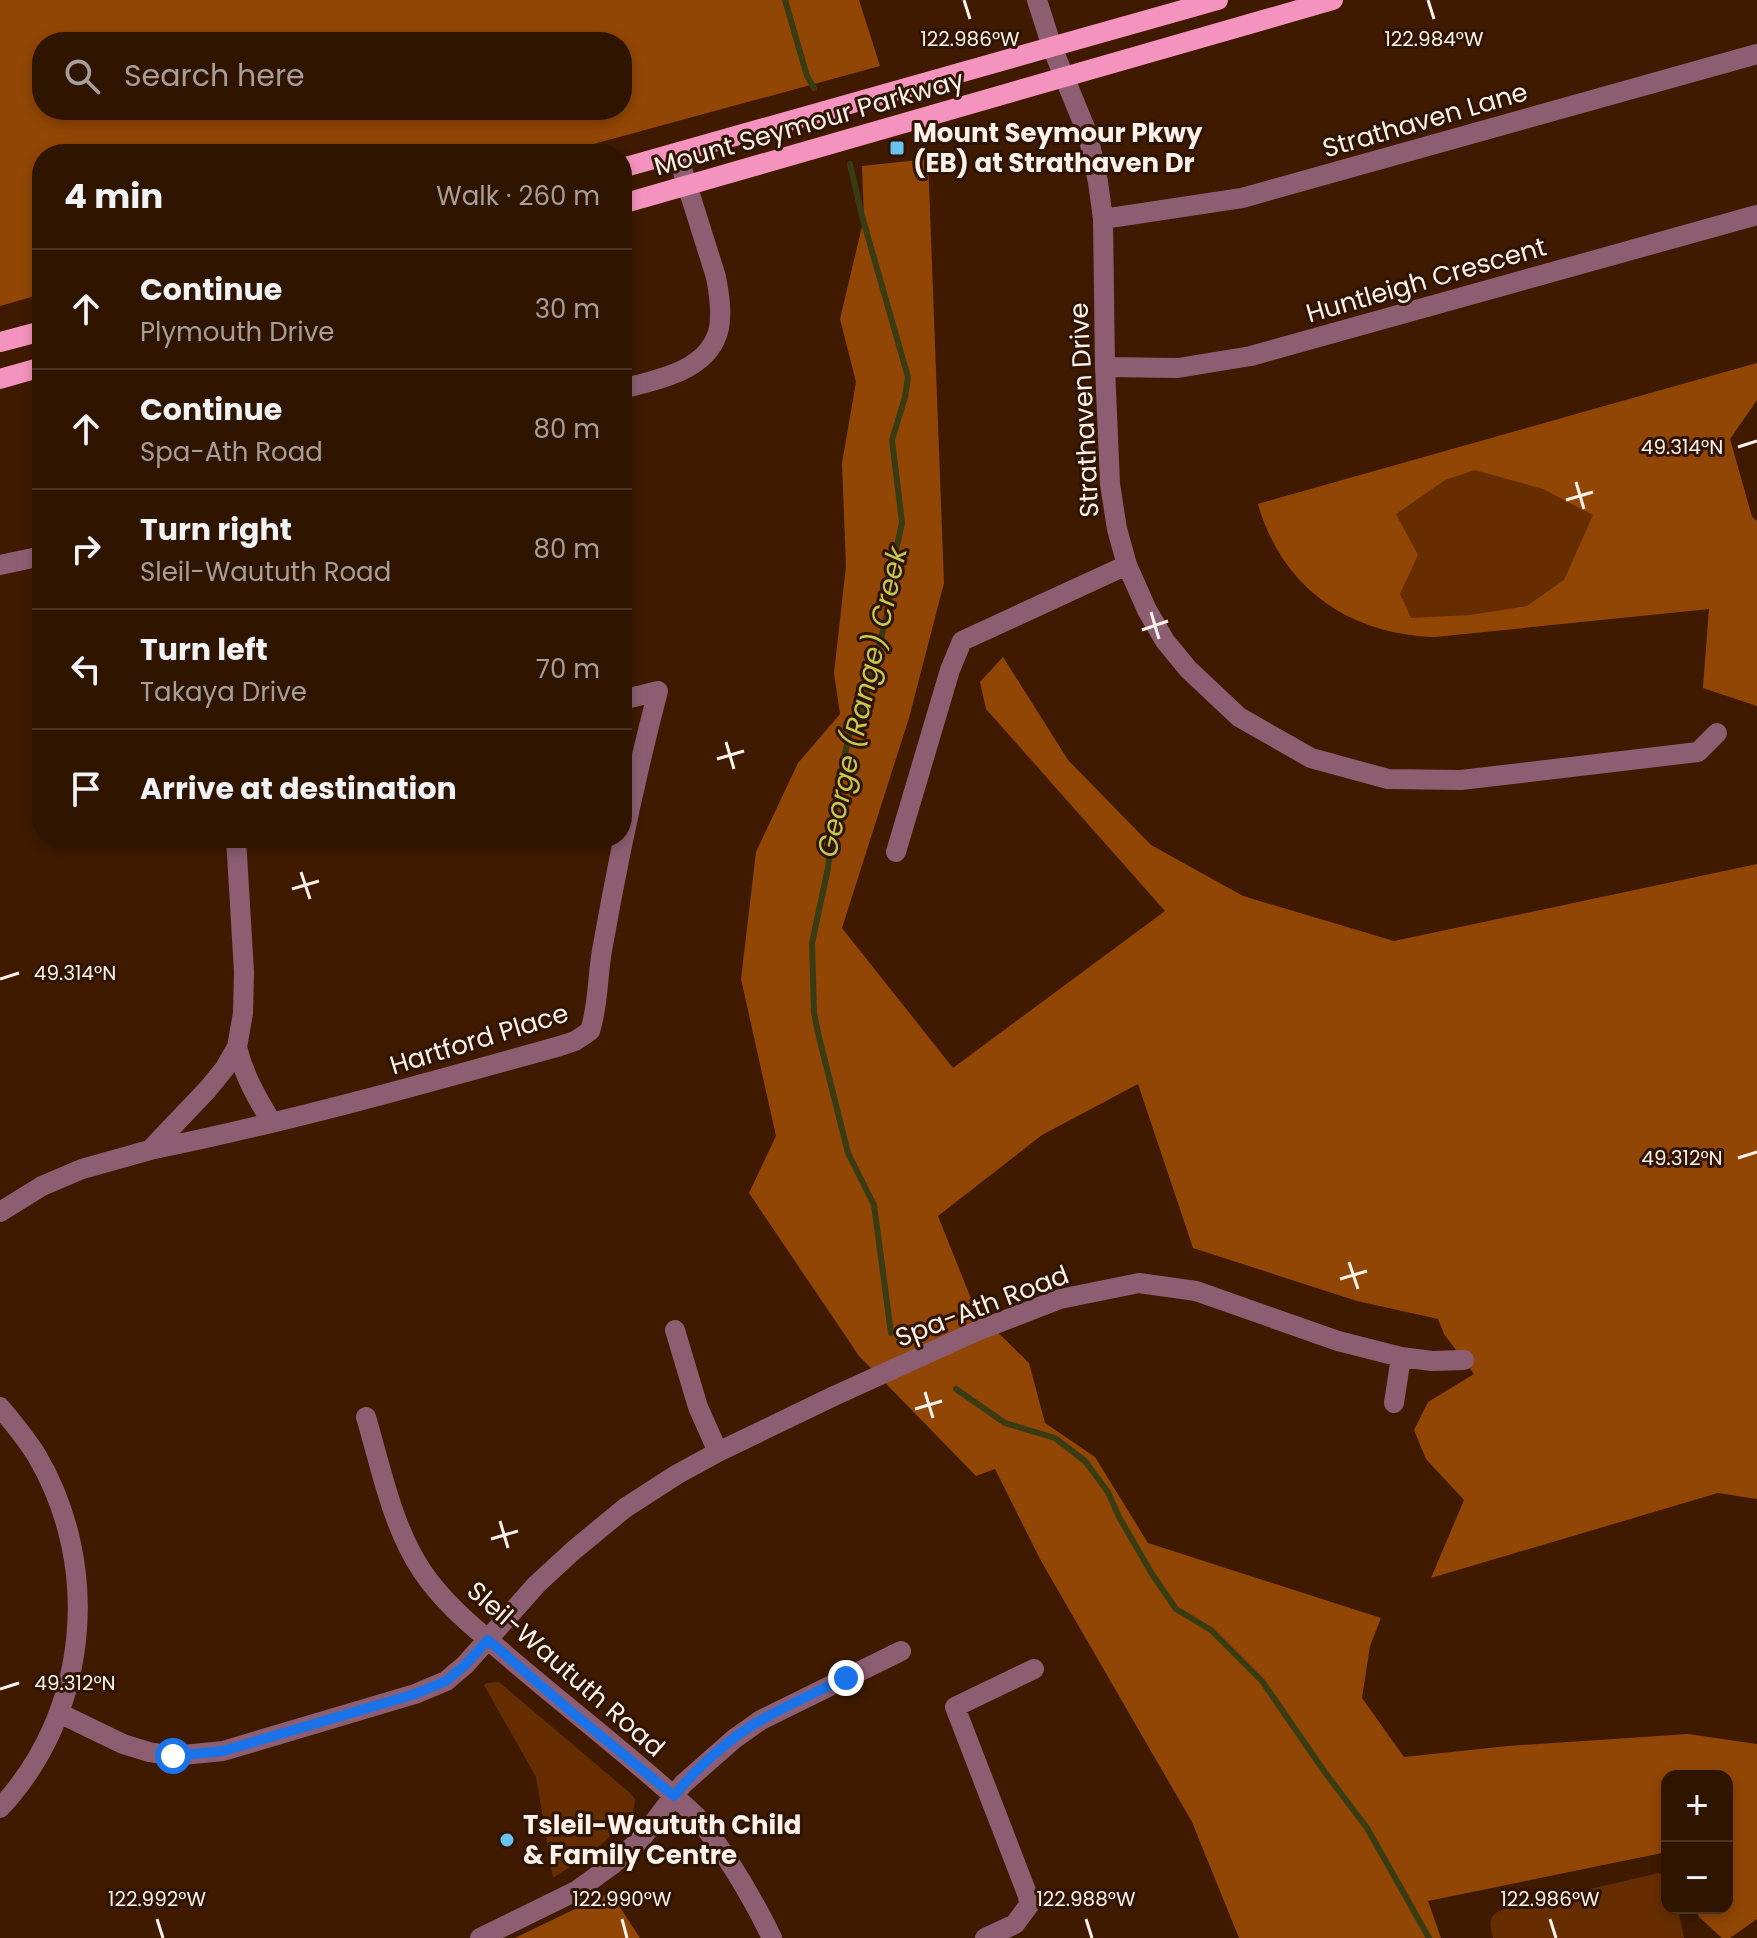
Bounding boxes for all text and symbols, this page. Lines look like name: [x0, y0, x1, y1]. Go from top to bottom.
text: 122.986°W: [920, 25, 1020, 53]
text: 122.984°W: [1384, 25, 1484, 53]
search box: [32, 32, 632, 120]
icon: search: [60, 54, 104, 98]
text: Search here: [124, 54, 305, 97]
street label: Mount Seymour Parkway: [650, 61, 968, 184]
street label: Strathaven Lane: [1318, 74, 1532, 166]
place label: Mount Seymour Pkwy (EB) at Strathaven Dr: [913, 115, 1203, 181]
marker: Mount Seymour Pkwy (EB) at Strathaven Dr: [888, 139, 906, 157]
text: 4 min: [64, 172, 163, 220]
text: Walk · 260 m: [436, 178, 600, 214]
street label: Huntleigh Crescent: [1302, 228, 1550, 332]
text: Continue: [140, 268, 282, 311]
icon: ahead: [64, 287, 108, 331]
text: 30 m: [535, 291, 600, 327]
street label: Strathaven Drive: [1060, 302, 1108, 518]
text: Plymouth Drive: [140, 314, 334, 350]
text: Continue: [140, 388, 282, 431]
icon: ahead: [64, 407, 108, 451]
text: 80 m: [534, 411, 600, 447]
text: 49.314°N: [1641, 433, 1723, 461]
text: Spa-Ath Road: [140, 434, 323, 470]
text: Turn right: [140, 508, 292, 551]
icon: right: [64, 527, 108, 571]
text: 80 m: [534, 531, 600, 567]
water label: George (Range) Creek: [807, 541, 917, 861]
text: Sleil-Waututh Road: [140, 554, 391, 590]
text: Turn left: [140, 628, 268, 671]
icon: left: [64, 647, 108, 691]
text: 70 m: [536, 651, 600, 687]
text: Takaya Drive: [140, 674, 307, 710]
icon: arrive: [64, 767, 108, 811]
text: Arrive at destination: [140, 767, 457, 810]
text: 49.314°N: [34, 959, 116, 987]
street label: Hartford Place: [385, 995, 573, 1083]
text: 49.312°N: [1641, 1144, 1723, 1172]
street label: Spa-Ath Road: [890, 1256, 1074, 1356]
street label: Sleil-Waututh Road: [459, 1573, 673, 1765]
route end: [828, 1660, 864, 1696]
text: 49.312°N: [34, 1669, 116, 1697]
route start: [155, 1738, 191, 1774]
map controls: [1661, 1770, 1733, 1914]
button: +: [1661, 1770, 1733, 1842]
place label: Tsleil-Waututh Child & Family Centre: [523, 1807, 802, 1873]
marker: Tsleil-Waututh Child & Family Centre: [498, 1831, 516, 1849]
button: −: [1661, 1842, 1733, 1914]
text: 122.992°W: [108, 1885, 206, 1913]
text: 122.990°W: [572, 1885, 672, 1913]
text: 122.988°W: [1036, 1885, 1136, 1913]
text: 122.986°W: [1500, 1885, 1600, 1913]

